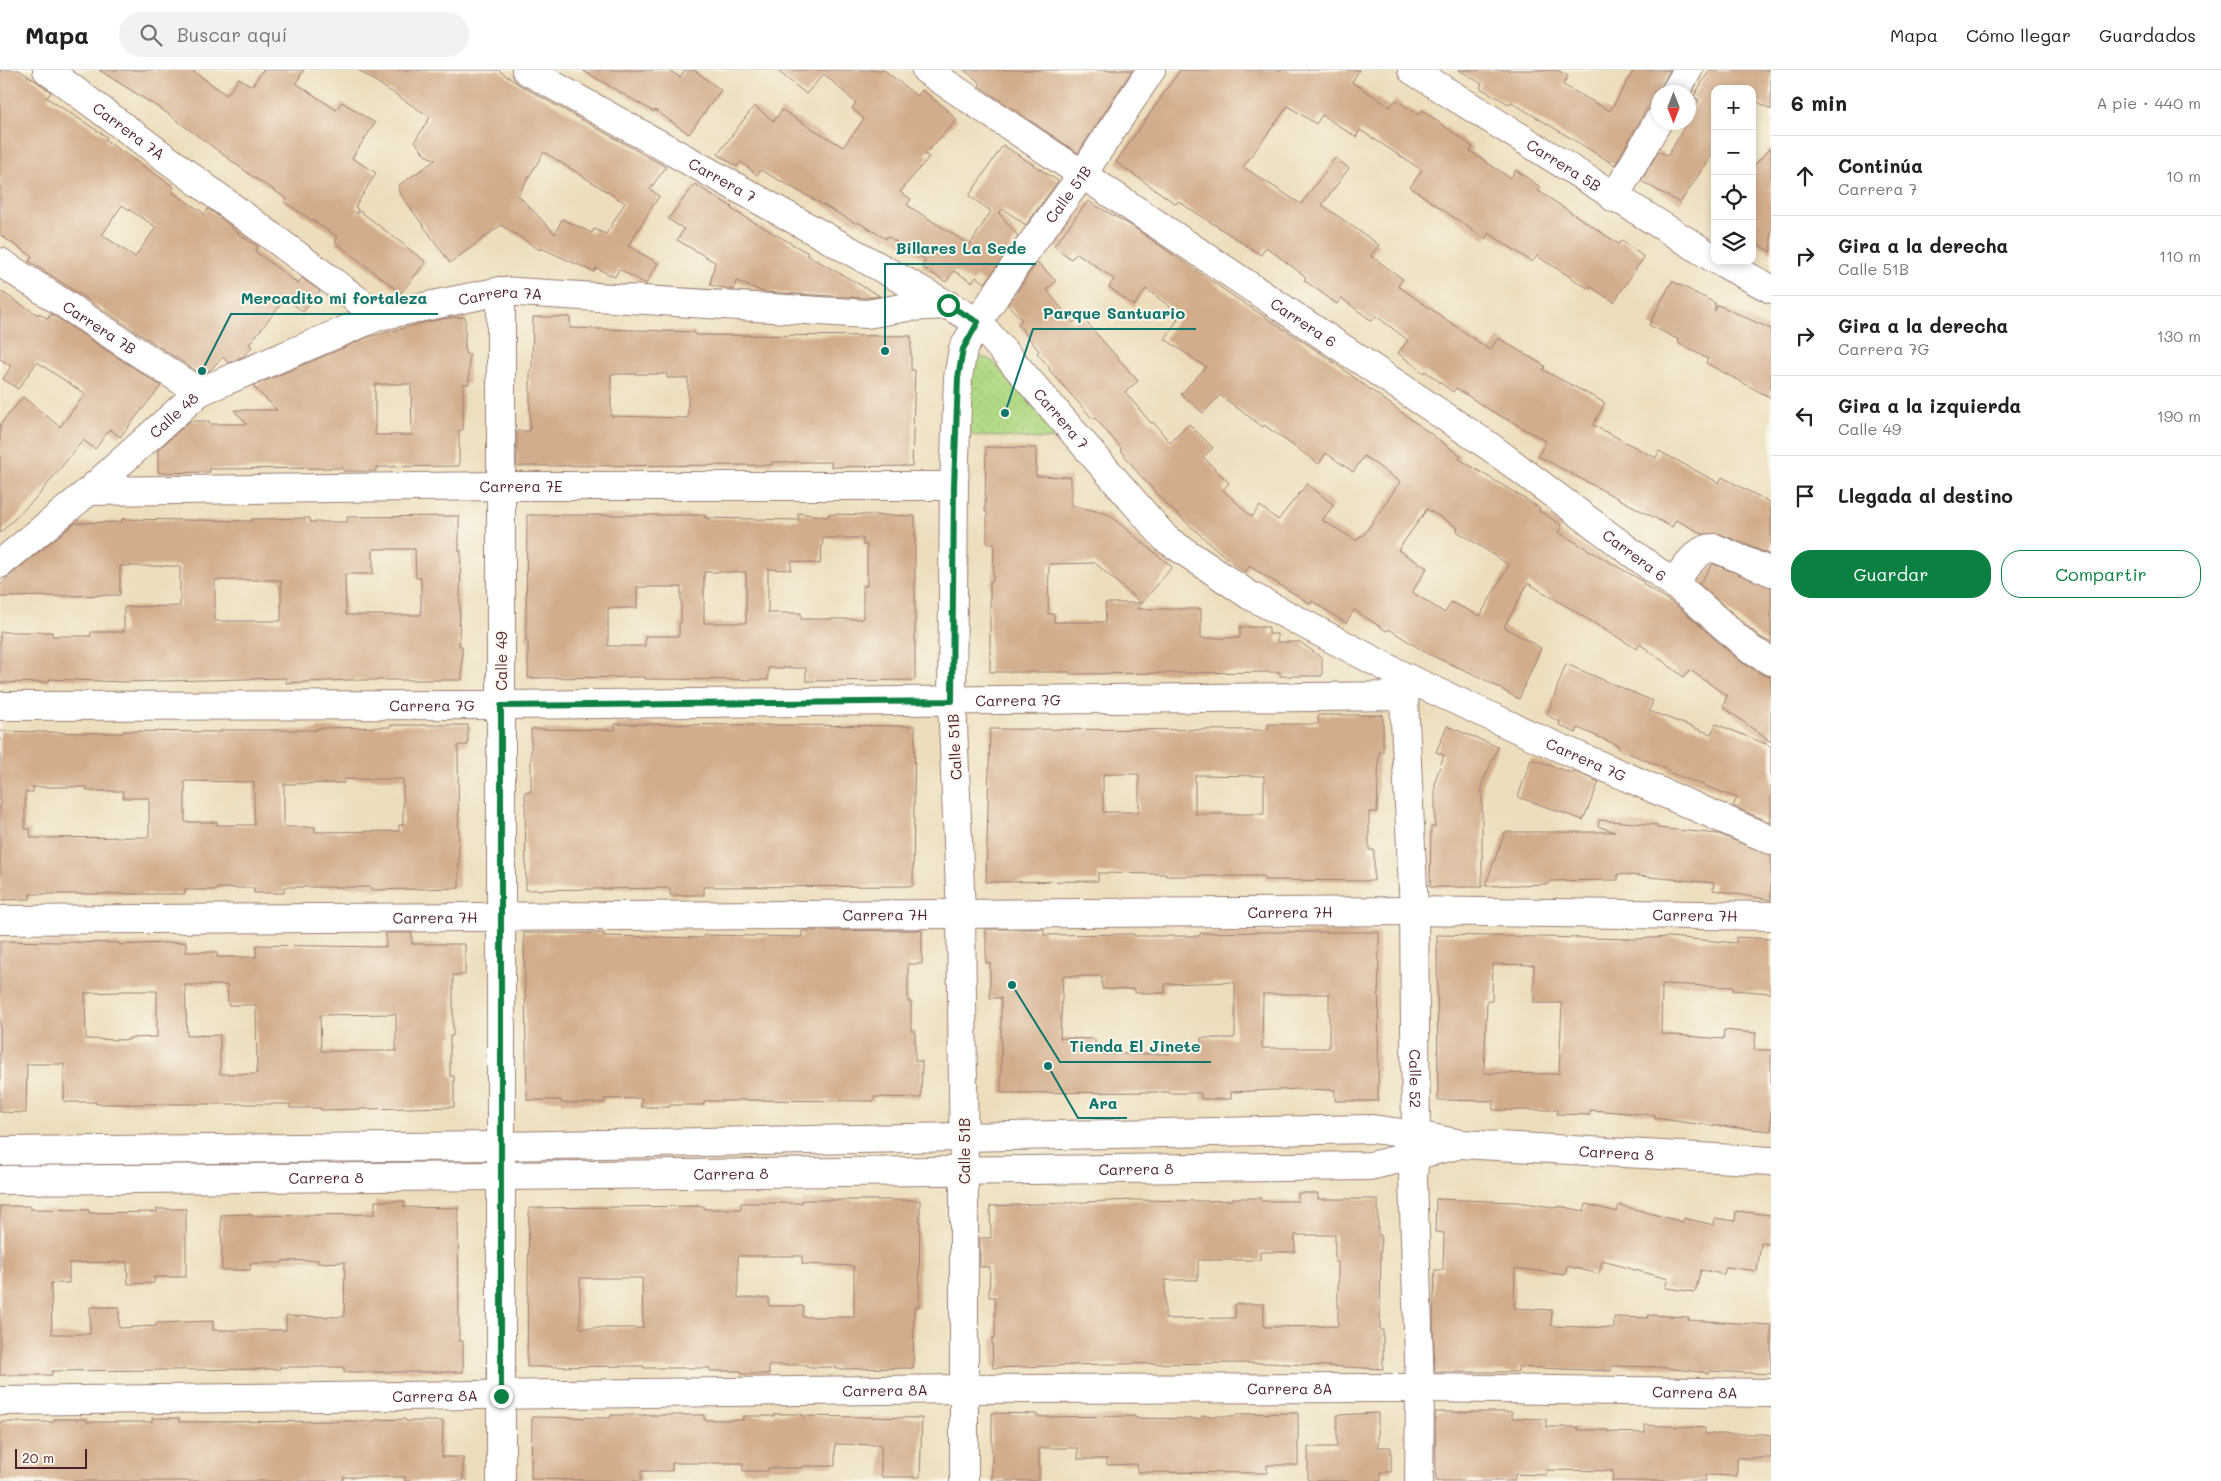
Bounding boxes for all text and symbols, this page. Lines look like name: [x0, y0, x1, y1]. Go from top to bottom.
search box: [119, 12, 469, 57]
text: Mapa: [25, 19, 89, 50]
icon: search: [137, 21, 165, 49]
text: Buscar aquí: [177, 22, 287, 47]
text: Mapa: [1890, 23, 1938, 47]
text: Cómo llegar: [1966, 23, 2071, 47]
text: Guardados: [2099, 23, 2196, 47]
north arrow: [1651, 85, 1696, 130]
map controls: [1711, 85, 1756, 265]
button: +: [1711, 85, 1756, 130]
text: 6 min: [1791, 89, 1847, 116]
text: A pie · 440 m: [2096, 92, 2201, 113]
street label: Carrera 7A: [89, 97, 169, 164]
button: −: [1711, 130, 1756, 175]
street label: Carrera 5B: [1523, 134, 1605, 196]
street label: Carrera 7: [685, 153, 760, 206]
text: Continúa: [1838, 153, 1923, 178]
street label: Calle 51B: [1040, 162, 1096, 227]
icon: ahead: [1791, 162, 1819, 190]
text: 10 m: [2166, 165, 2201, 186]
button: locate: [1711, 175, 1756, 220]
text: Carrera 7: [1838, 178, 1917, 199]
button: layers: [1711, 220, 1756, 265]
callout: Billares La Sede: [885, 233, 1036, 264]
text: Gira a la derecha: [1838, 233, 2008, 258]
text: Billares La Sede: [896, 237, 1026, 258]
icon: right: [1791, 242, 1819, 270]
text: 110 m: [2159, 245, 2201, 266]
text: Calle 51B: [1838, 258, 1909, 279]
street label: Carrera 7A: [456, 281, 543, 310]
callout: Mercadito mi fortaleza: [231, 283, 438, 314]
text: Mercadito mi fortaleza: [241, 287, 428, 308]
street label: Carrera 6: [1267, 293, 1340, 351]
route start: [937, 294, 960, 317]
street label: Carrera 7B: [59, 296, 140, 358]
callout: Parque Santuario: [1033, 298, 1196, 329]
text: Parque Santuario: [1043, 302, 1186, 323]
text: Gira a la derecha: [1838, 313, 2008, 338]
icon: right: [1791, 322, 1819, 350]
text: 130 m: [2157, 325, 2201, 346]
text: Carrera 7G: [1838, 338, 1929, 359]
street label: Carrera 7: [1030, 384, 1093, 453]
street label: Calle 48: [145, 387, 202, 442]
text: Gira a la izquierda: [1838, 393, 2021, 418]
icon: left: [1791, 402, 1819, 430]
text: 190 m: [2157, 405, 2201, 426]
text: Calle 49: [1838, 418, 1901, 439]
street label: Carrera 7E: [479, 476, 563, 496]
icon: arrive: [1791, 482, 1819, 510]
text: Llegada al destino: [1838, 483, 2013, 508]
street label: Carrera 6: [1599, 524, 1671, 585]
button: Guardar: [1791, 550, 1991, 598]
button: Compartir: [2001, 550, 2201, 598]
street label: Calle 49: [491, 631, 511, 691]
street label: Carrera 7G: [975, 689, 1061, 710]
street label: Carrera 7G: [389, 695, 475, 715]
street label: Calle 51B: [942, 713, 966, 781]
street label: Carrera 7G: [1543, 733, 1629, 786]
street label: Carrera 7H: [1247, 902, 1333, 922]
street label: Carrera 7H: [842, 904, 928, 925]
street label: Carrera 7H: [1652, 904, 1738, 926]
street label: Carrera 7H: [392, 907, 478, 928]
callout: Tienda El Jinete: [1060, 1031, 1211, 1062]
text: Tienda El Jinete: [1070, 1035, 1200, 1056]
street label: Calle 52: [1405, 1049, 1426, 1108]
callout: Ara: [1078, 1087, 1127, 1118]
text: Ara: [1088, 1092, 1118, 1113]
street label: Calle 51B: [954, 1118, 974, 1184]
street label: Carrera 8: [1578, 1140, 1654, 1165]
street label: Carrera 8: [1098, 1158, 1174, 1179]
street label: Carrera 8: [693, 1163, 769, 1184]
street label: Carrera 8: [288, 1167, 364, 1188]
street label: Carrera 8A: [1247, 1378, 1333, 1398]
street label: Carrera 8A: [842, 1379, 928, 1401]
street label: Carrera 8A: [1652, 1381, 1738, 1403]
street label: Carrera 8A: [392, 1385, 478, 1406]
route end: [490, 1385, 513, 1408]
scale bar: [15, 1446, 88, 1469]
text: 20 m: [22, 1448, 54, 1467]

